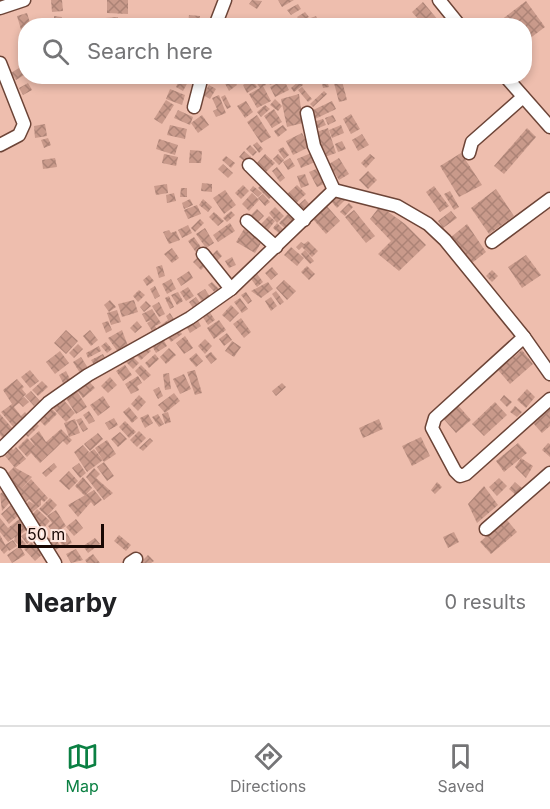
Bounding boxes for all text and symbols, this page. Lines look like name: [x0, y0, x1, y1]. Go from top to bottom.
search box: [18, 18, 532, 84]
icon: search: [39, 35, 72, 68]
text: Search here: [87, 38, 213, 64]
scale bar: [18, 521, 104, 548]
text: 50 m: [27, 524, 65, 544]
text: Nearby: [24, 587, 117, 618]
text: 0 results: [444, 590, 526, 614]
tab: Map: [66, 740, 99, 796]
tab: Directions: [230, 740, 306, 796]
tab: Saved: [438, 740, 484, 796]

